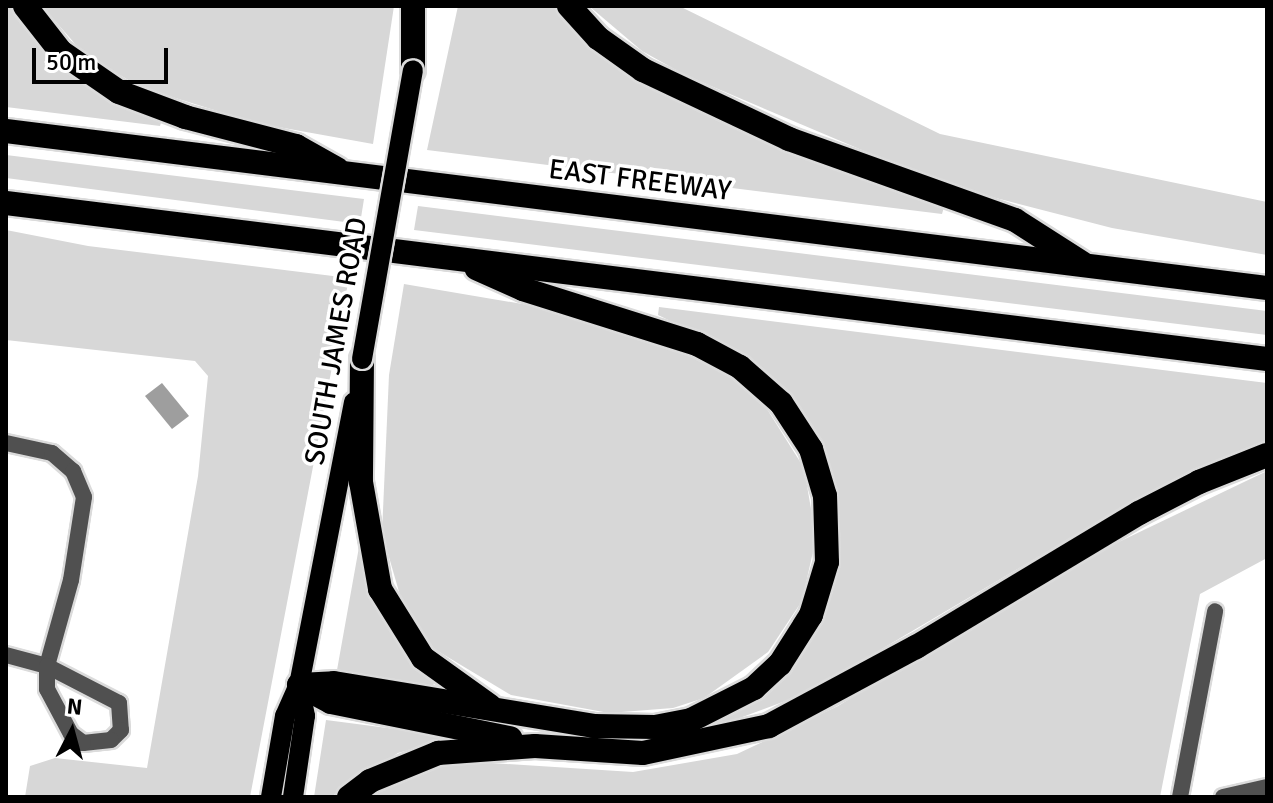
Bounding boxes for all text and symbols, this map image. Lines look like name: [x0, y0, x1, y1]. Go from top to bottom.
scale bar: [36, 32, 172, 82]
text: 50 m: [46, 47, 96, 77]
street label: EAST FREEWAY: [547, 152, 733, 208]
street label: SOUTH JAMES ROAD: [298, 215, 374, 467]
north arrow: [32, 691, 112, 771]
text: N: [66, 692, 84, 721]

